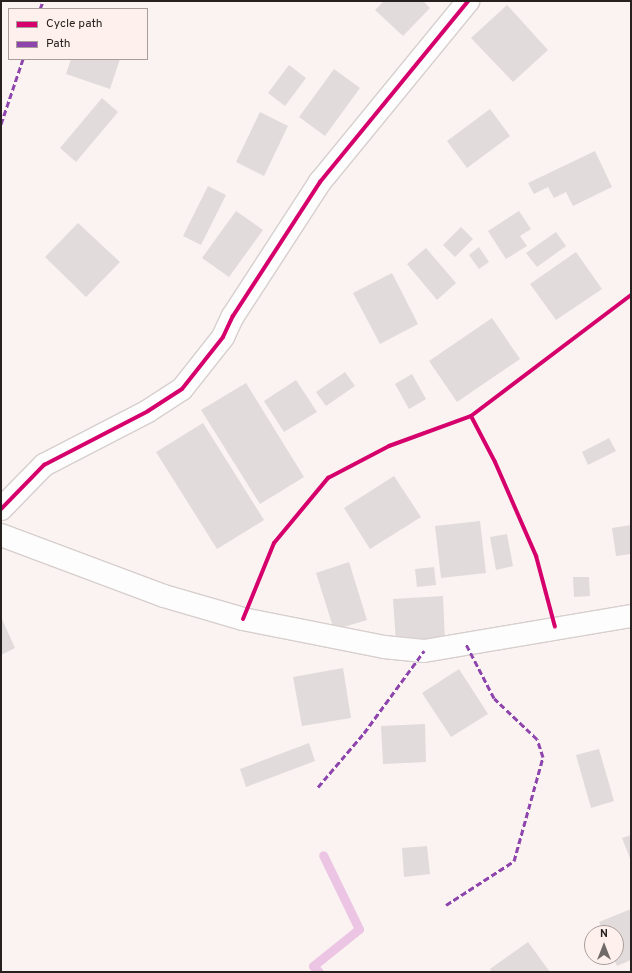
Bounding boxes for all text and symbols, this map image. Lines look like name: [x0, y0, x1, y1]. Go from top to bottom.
legend: [8, 8, 148, 60]
text: Cycle path: [46, 16, 103, 32]
text: Path: [46, 36, 71, 52]
north arrow: [584, 925, 624, 965]
text: N: [600, 927, 608, 941]

